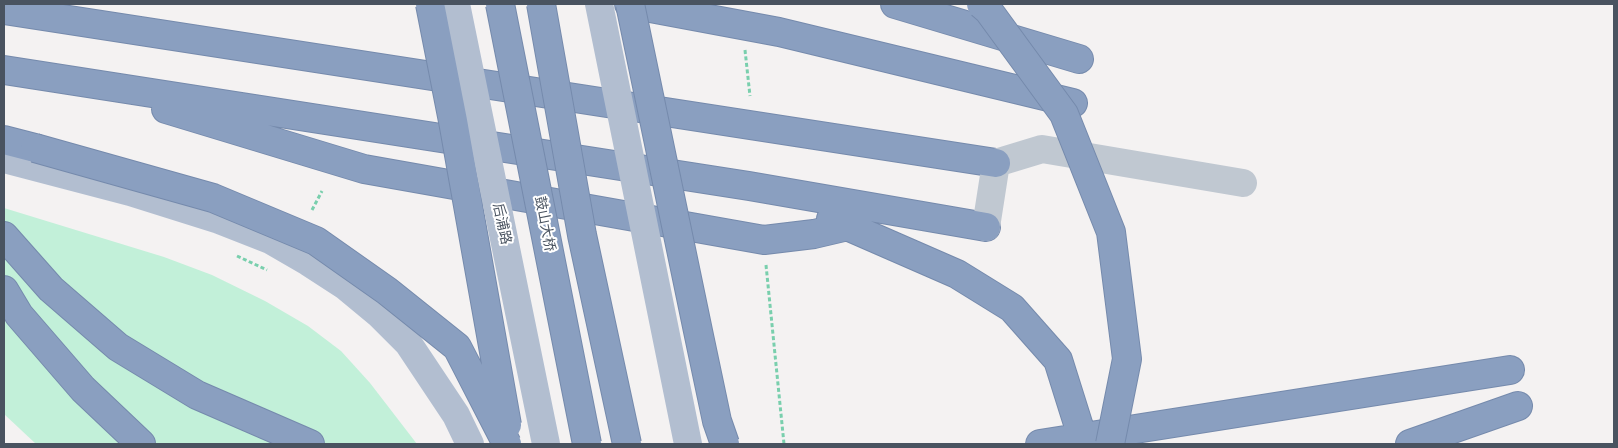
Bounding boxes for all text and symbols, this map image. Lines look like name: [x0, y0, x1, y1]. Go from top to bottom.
street label: 鼓山大桥: [530, 195, 558, 253]
street label: 后浦路: [488, 202, 514, 246]

